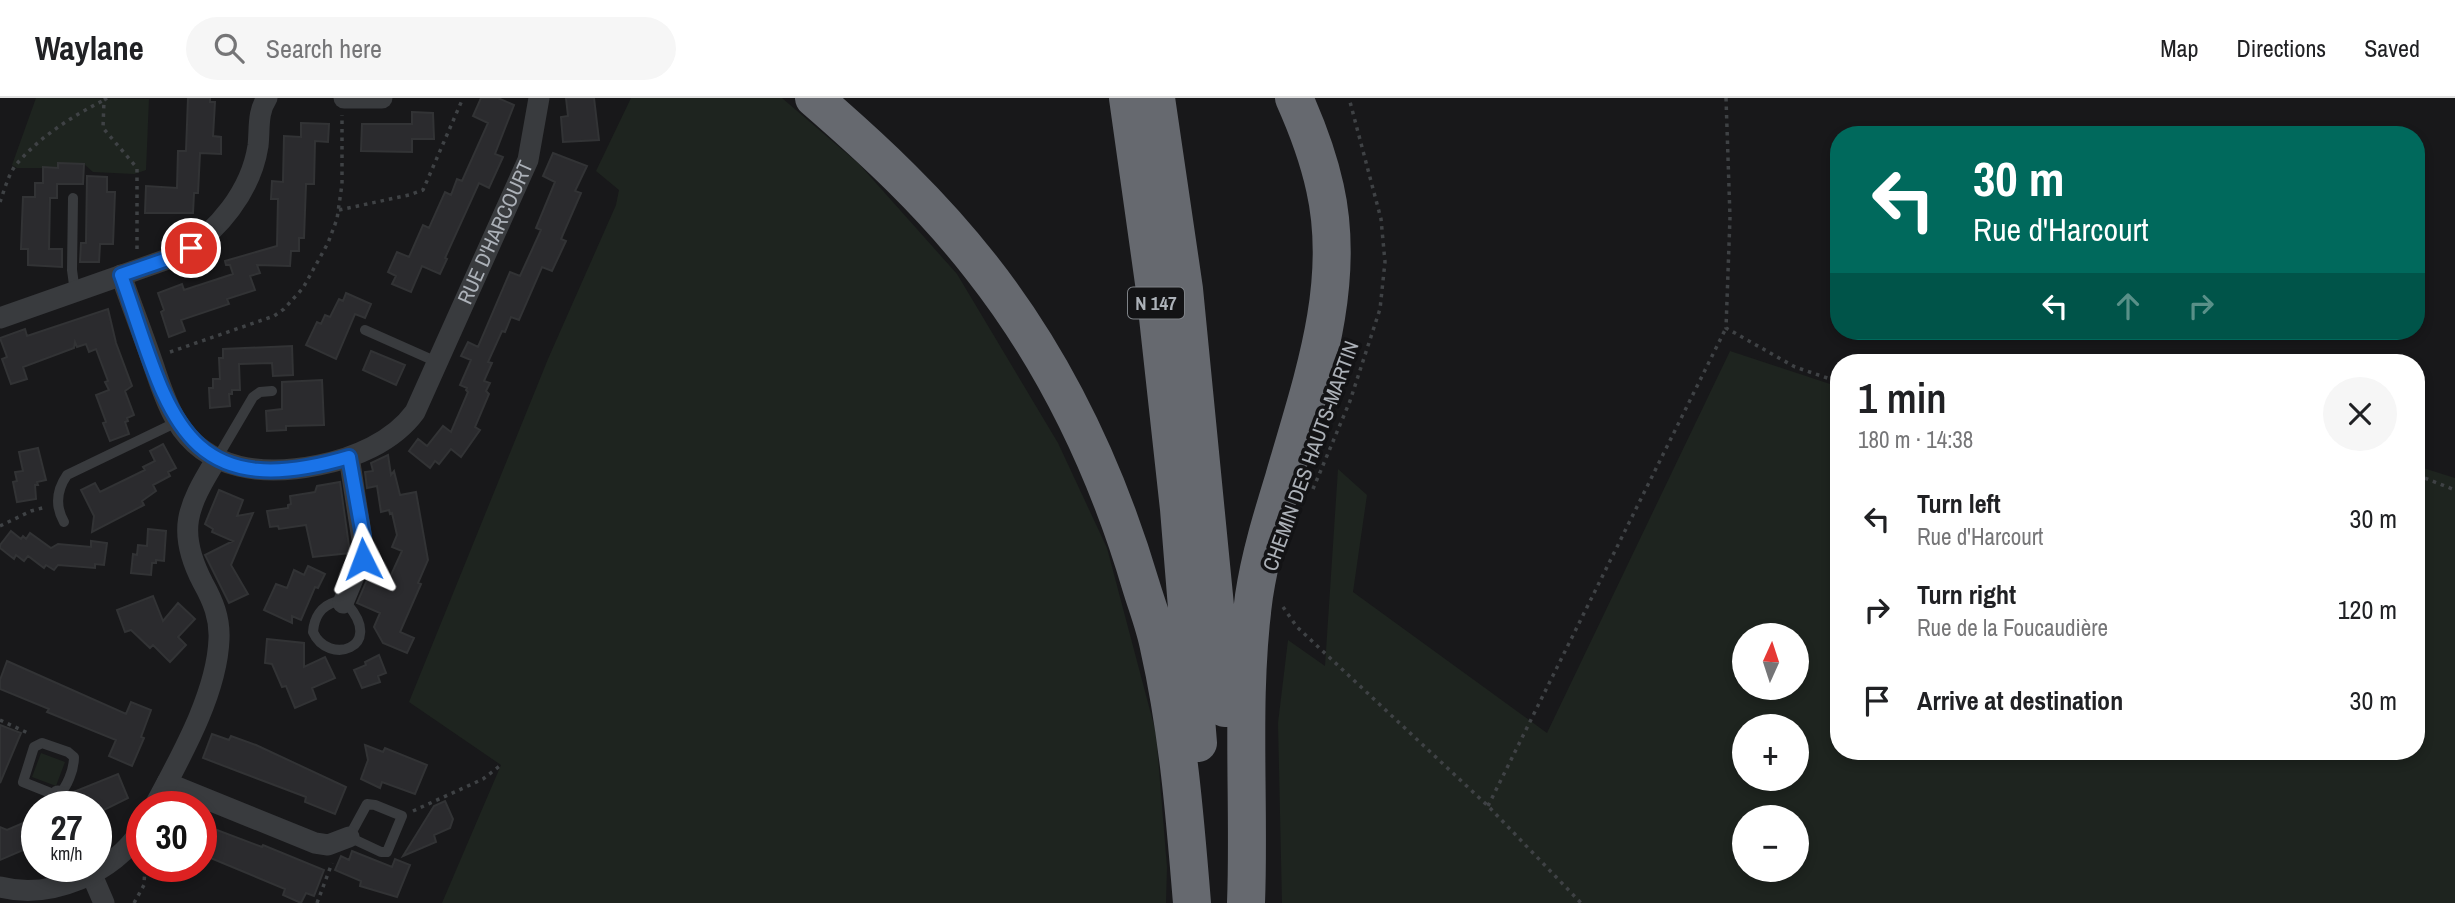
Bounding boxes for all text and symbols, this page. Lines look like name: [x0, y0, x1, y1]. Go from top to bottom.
search box: [186, 17, 676, 80]
text: Waylane: [35, 26, 144, 70]
icon: search: [210, 29, 248, 67]
text: Search here: [266, 31, 382, 66]
text: Map: [2160, 32, 2198, 64]
text: Directions: [2236, 32, 2326, 64]
text: Saved: [2364, 32, 2420, 64]
text: 30 m: [1973, 145, 2065, 211]
icon: left: [1858, 154, 1949, 245]
street label: RUE D'HARCOURT: [450, 156, 540, 309]
text: Rue d'Harcourt: [1973, 208, 2149, 251]
pin: [161, 218, 221, 278]
icon: arrive: [172, 229, 210, 267]
icon: left: [2036, 287, 2074, 325]
icon: ahead: [2109, 287, 2147, 325]
icon: right: [2182, 287, 2220, 325]
road number: N 147: [1128, 288, 1184, 318]
street label: CHEMIN DES HAUTS-MARTIN: [1255, 337, 1366, 575]
text: 1 min: [1858, 370, 1947, 426]
button: close: [2323, 377, 2397, 451]
text: 180 m · 14:38: [1858, 424, 1973, 455]
text: Turn left: [1917, 486, 2001, 521]
icon: left: [1858, 500, 1896, 538]
text: 30 m: [2350, 501, 2397, 536]
text: Rue d'Harcourt: [1917, 521, 2043, 552]
position arrow: [326, 522, 400, 596]
text: Turn right: [1917, 577, 2016, 612]
icon: right: [1858, 591, 1896, 629]
text: 120 m: [2338, 592, 2397, 627]
text: Rue de la Foucaudière: [1917, 612, 2108, 643]
north arrow: [1732, 623, 1810, 700]
map controls: [1732, 623, 1809, 882]
icon: arrive: [1858, 682, 1896, 720]
text: Arrive at destination: [1917, 683, 2123, 718]
text: 30 m: [2350, 683, 2397, 718]
button: +: [1732, 714, 1809, 791]
speed limit sign: 30: [126, 791, 217, 882]
text: 27: [51, 804, 82, 851]
button: −: [1732, 805, 1809, 882]
text: km/h: [51, 841, 83, 866]

